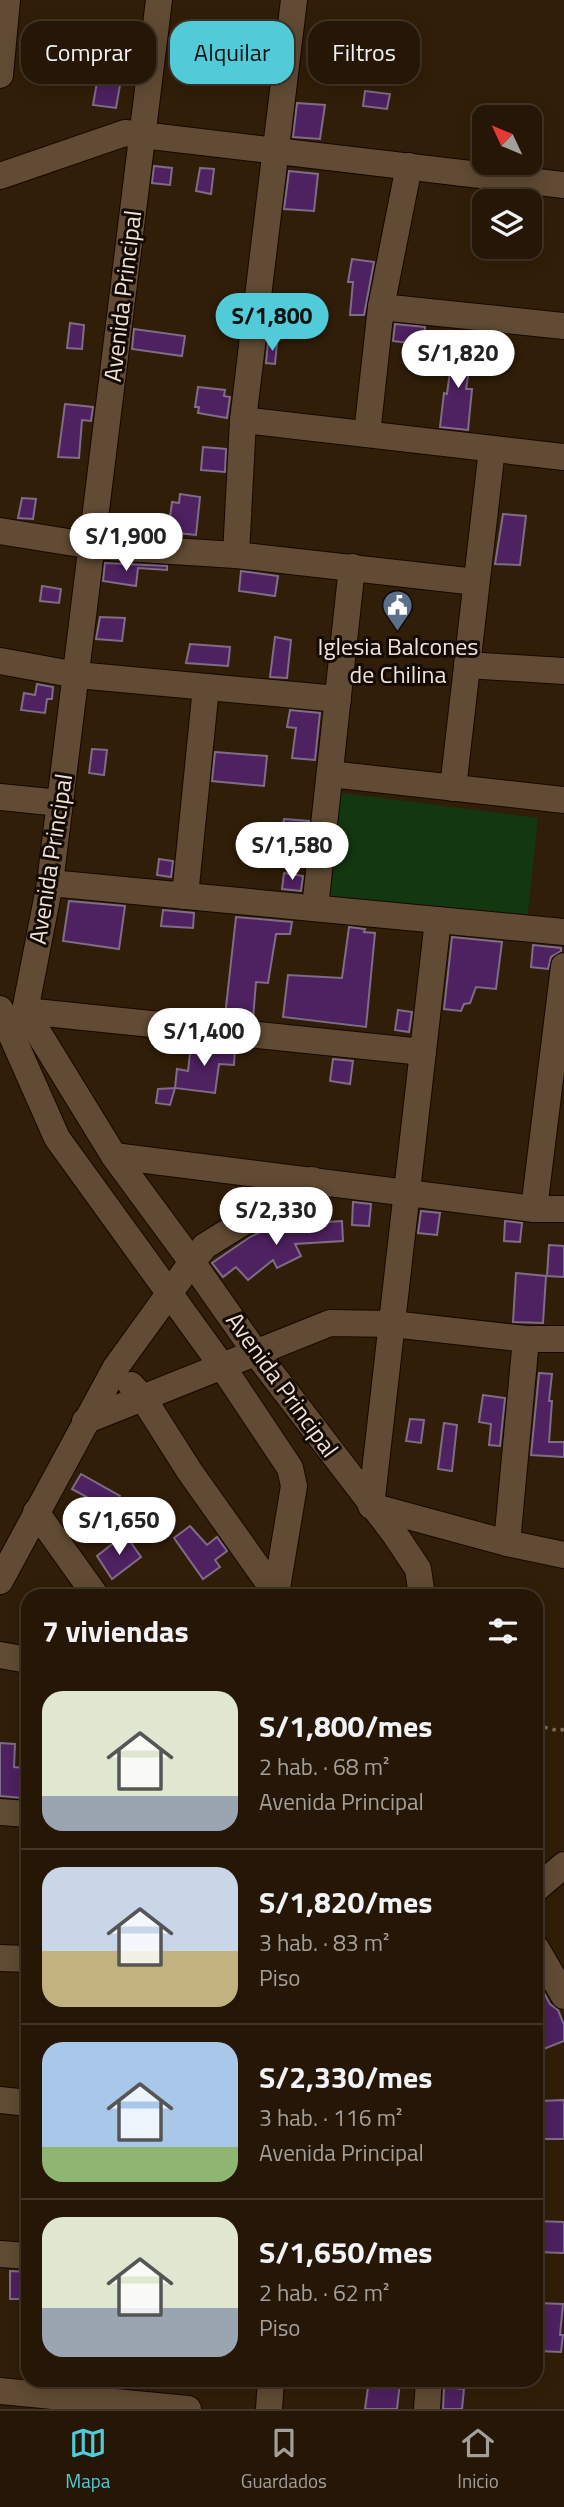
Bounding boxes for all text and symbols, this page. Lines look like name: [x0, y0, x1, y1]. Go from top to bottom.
chip: Comprar: [21, 21, 156, 84]
chip: Alquilar: [170, 21, 294, 84]
chip: Filtros: [308, 21, 420, 84]
north arrow: [472, 105, 542, 175]
map controls: [472, 105, 542, 259]
button: layers: [472, 189, 542, 259]
street label: Avenida Principal: [94, 208, 150, 383]
pin: S/1,800: [207, 294, 337, 353]
text: S/1,800: [232, 298, 312, 333]
pin: S/1,820: [393, 330, 523, 390]
text: S/1,820: [418, 335, 498, 370]
pin: S/1,900: [61, 514, 191, 573]
text: S/1,900: [86, 518, 166, 553]
public building icon: Iglesia Balcones de Chilina: [381, 588, 415, 632]
place label: Iglesia Balcones de Chilina: [318, 628, 478, 692]
street label: Avenida Principal: [19, 771, 81, 947]
pin: S/1,580: [227, 822, 357, 882]
text: S/1,580: [252, 827, 332, 862]
pin: S/1,400: [139, 1009, 269, 1068]
text: S/1,400: [164, 1013, 244, 1048]
pin: S/2,330: [211, 1188, 341, 1247]
text: S/2,330: [236, 1192, 316, 1227]
street label: Avenida Principal: [218, 1304, 348, 1465]
pin: S/1,650: [54, 1498, 184, 1557]
text: S/1,650: [79, 1502, 159, 1537]
text: 7 viviendas: [42, 1608, 189, 1654]
icon: filters: [484, 1612, 522, 1650]
text: S/1,800/mes: [259, 1703, 432, 1749]
icon: home: [98, 1719, 182, 1803]
text: 2 hab. · 68 m²: [259, 1749, 389, 1784]
text: Avenida Principal: [259, 1784, 424, 1819]
text: S/1,820/mes: [259, 1879, 432, 1925]
icon: home: [98, 1895, 182, 1979]
text: 3 hab. · 83 m²: [259, 1925, 389, 1960]
text: Piso: [259, 1960, 301, 1995]
text: S/2,330/mes: [259, 2054, 432, 2100]
icon: home: [98, 2070, 182, 2154]
text: 3 hab. · 116 m²: [259, 2100, 402, 2135]
text: Avenida Principal: [259, 2135, 424, 2170]
text: S/1,650/mes: [259, 2229, 432, 2275]
icon: home: [98, 2245, 182, 2329]
text: 2 hab. · 62 m²: [259, 2275, 389, 2310]
text: Piso: [259, 2310, 301, 2345]
tab: Mapa: [65, 2424, 110, 2495]
tab: Guardados: [241, 2424, 327, 2495]
tab: Inicio: [457, 2424, 499, 2495]

